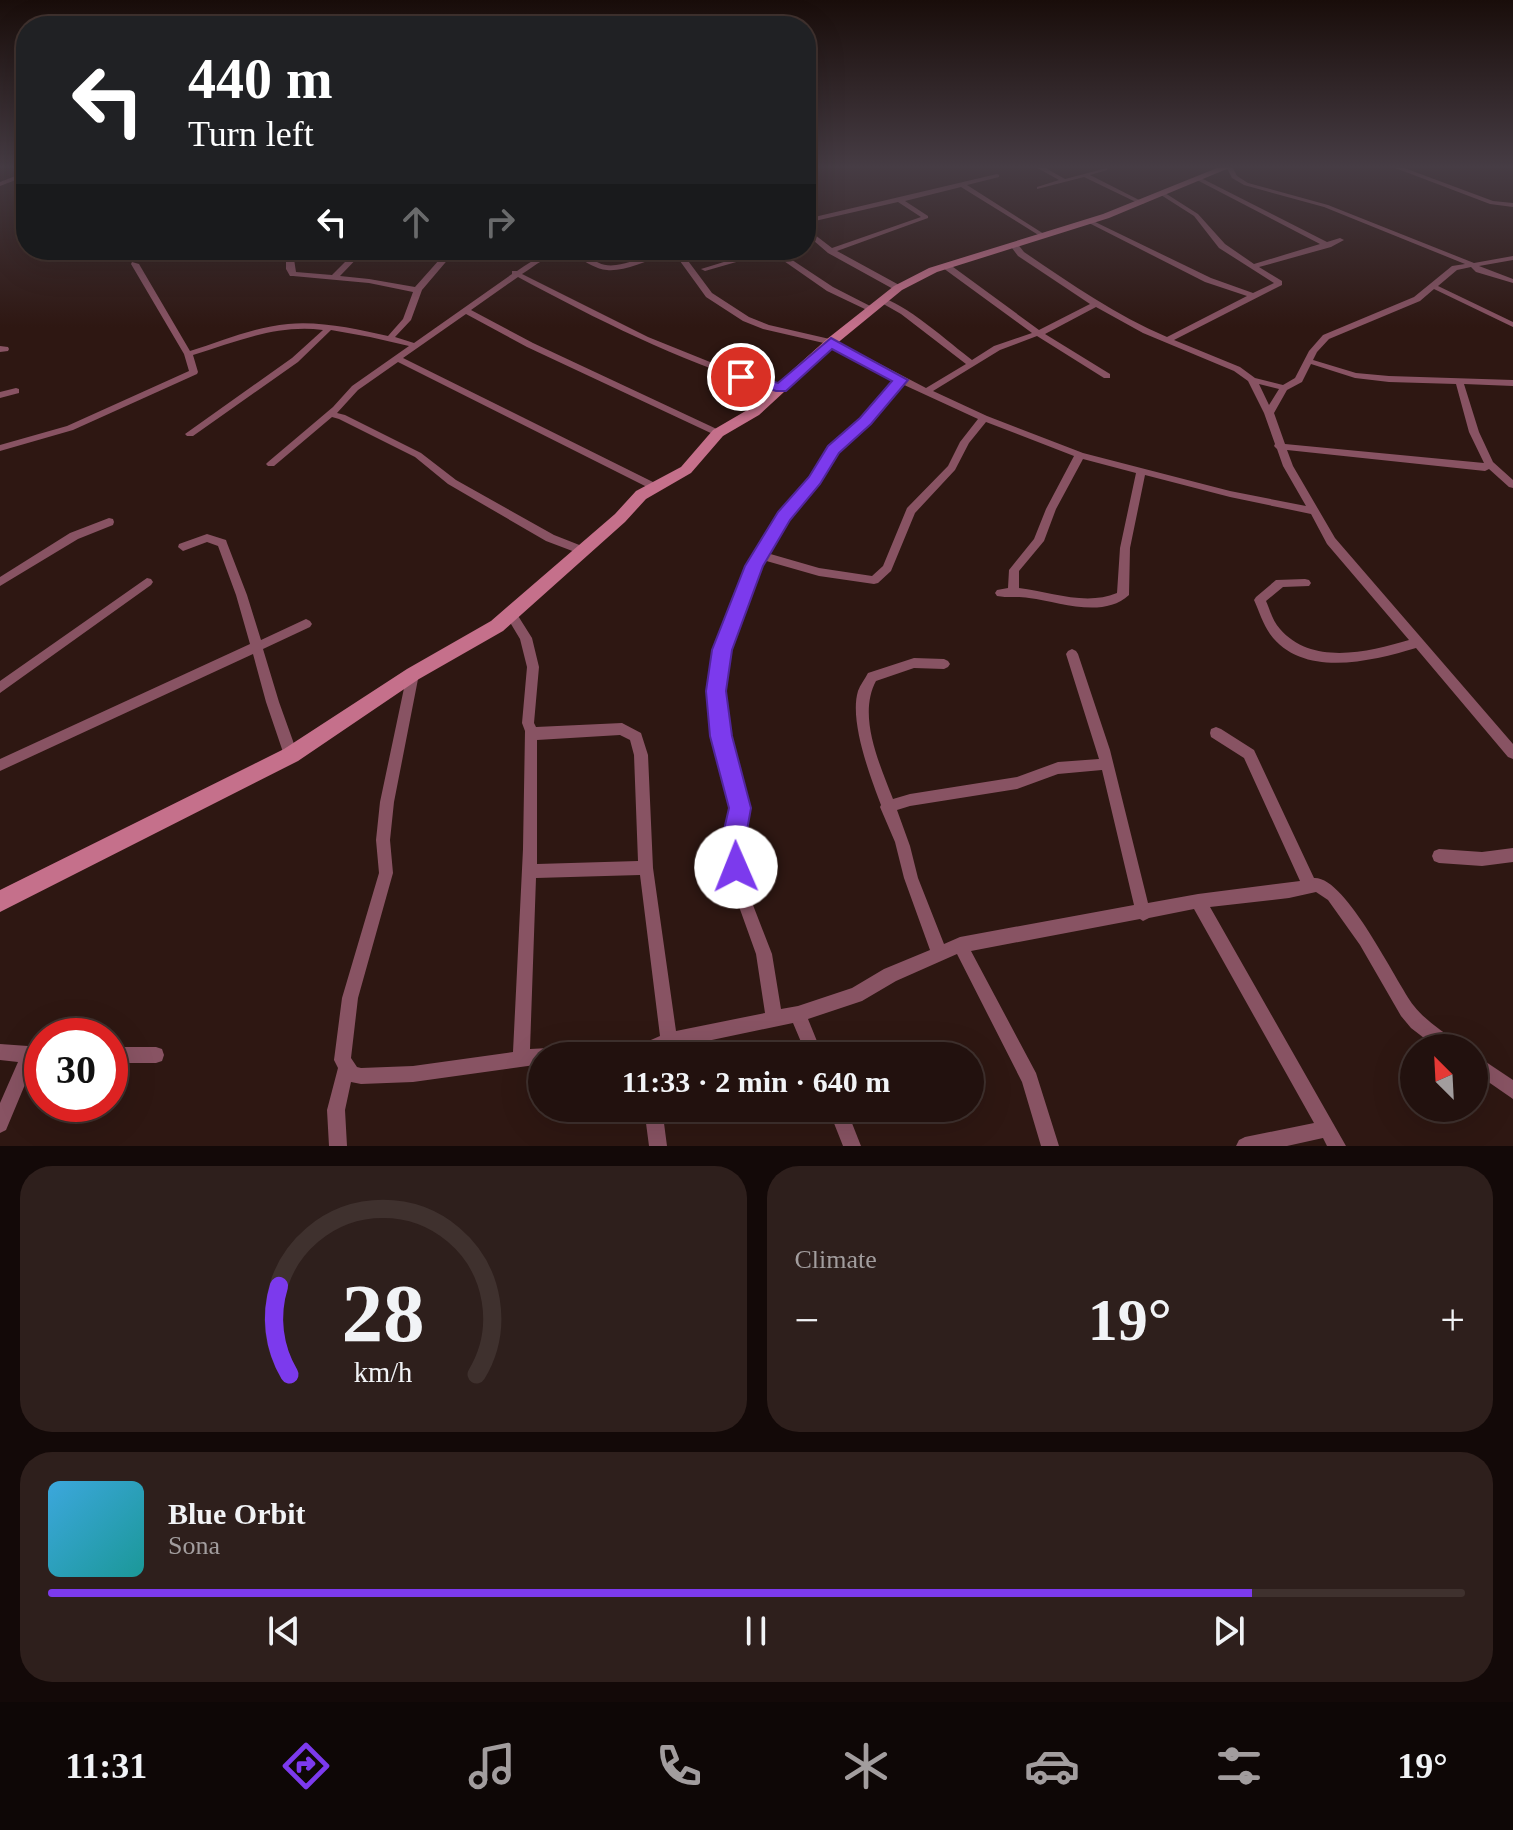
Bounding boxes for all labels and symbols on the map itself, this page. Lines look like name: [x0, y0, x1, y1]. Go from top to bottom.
pin: [707, 343, 775, 411]
position arrow: [694, 825, 778, 909]
speed limit sign: 30: [24, 1018, 128, 1122]
north arrow: [1400, 1034, 1488, 1122]

